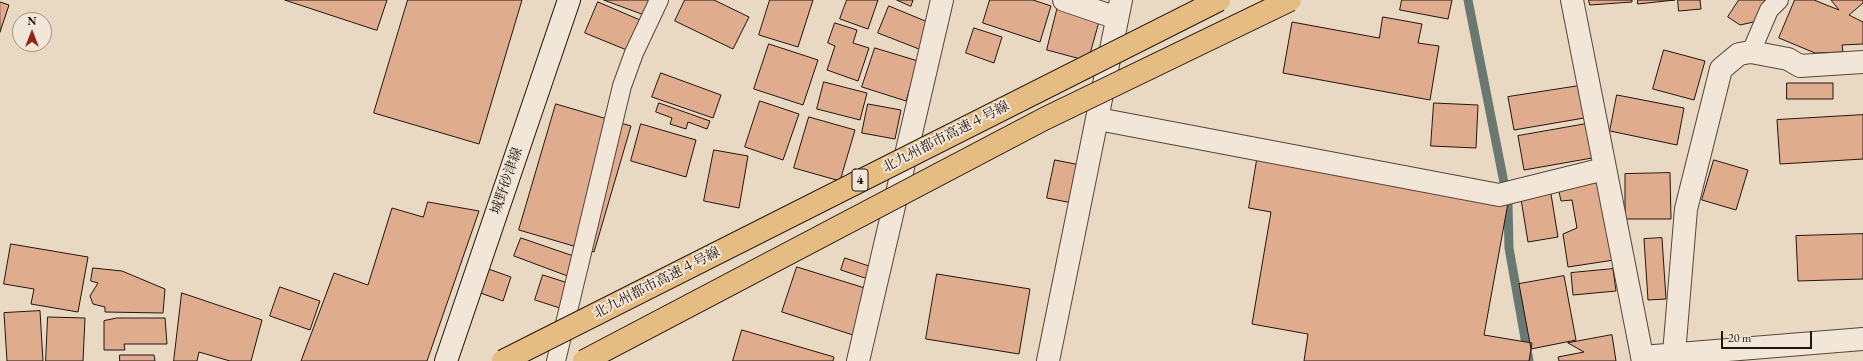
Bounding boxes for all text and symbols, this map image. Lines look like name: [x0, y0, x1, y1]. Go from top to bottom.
north arrow: [12, 12, 52, 52]
text: N: [28, 14, 36, 28]
street label: 北九州都市高速４号線: [880, 98, 1012, 176]
street label: 城野砂津線: [488, 145, 526, 217]
road number: 4: [852, 169, 868, 191]
street label: 北九州都市高速４号線: [591, 244, 723, 322]
scale bar: [1723, 323, 1814, 349]
text: 20 m: [1728, 330, 1751, 346]

